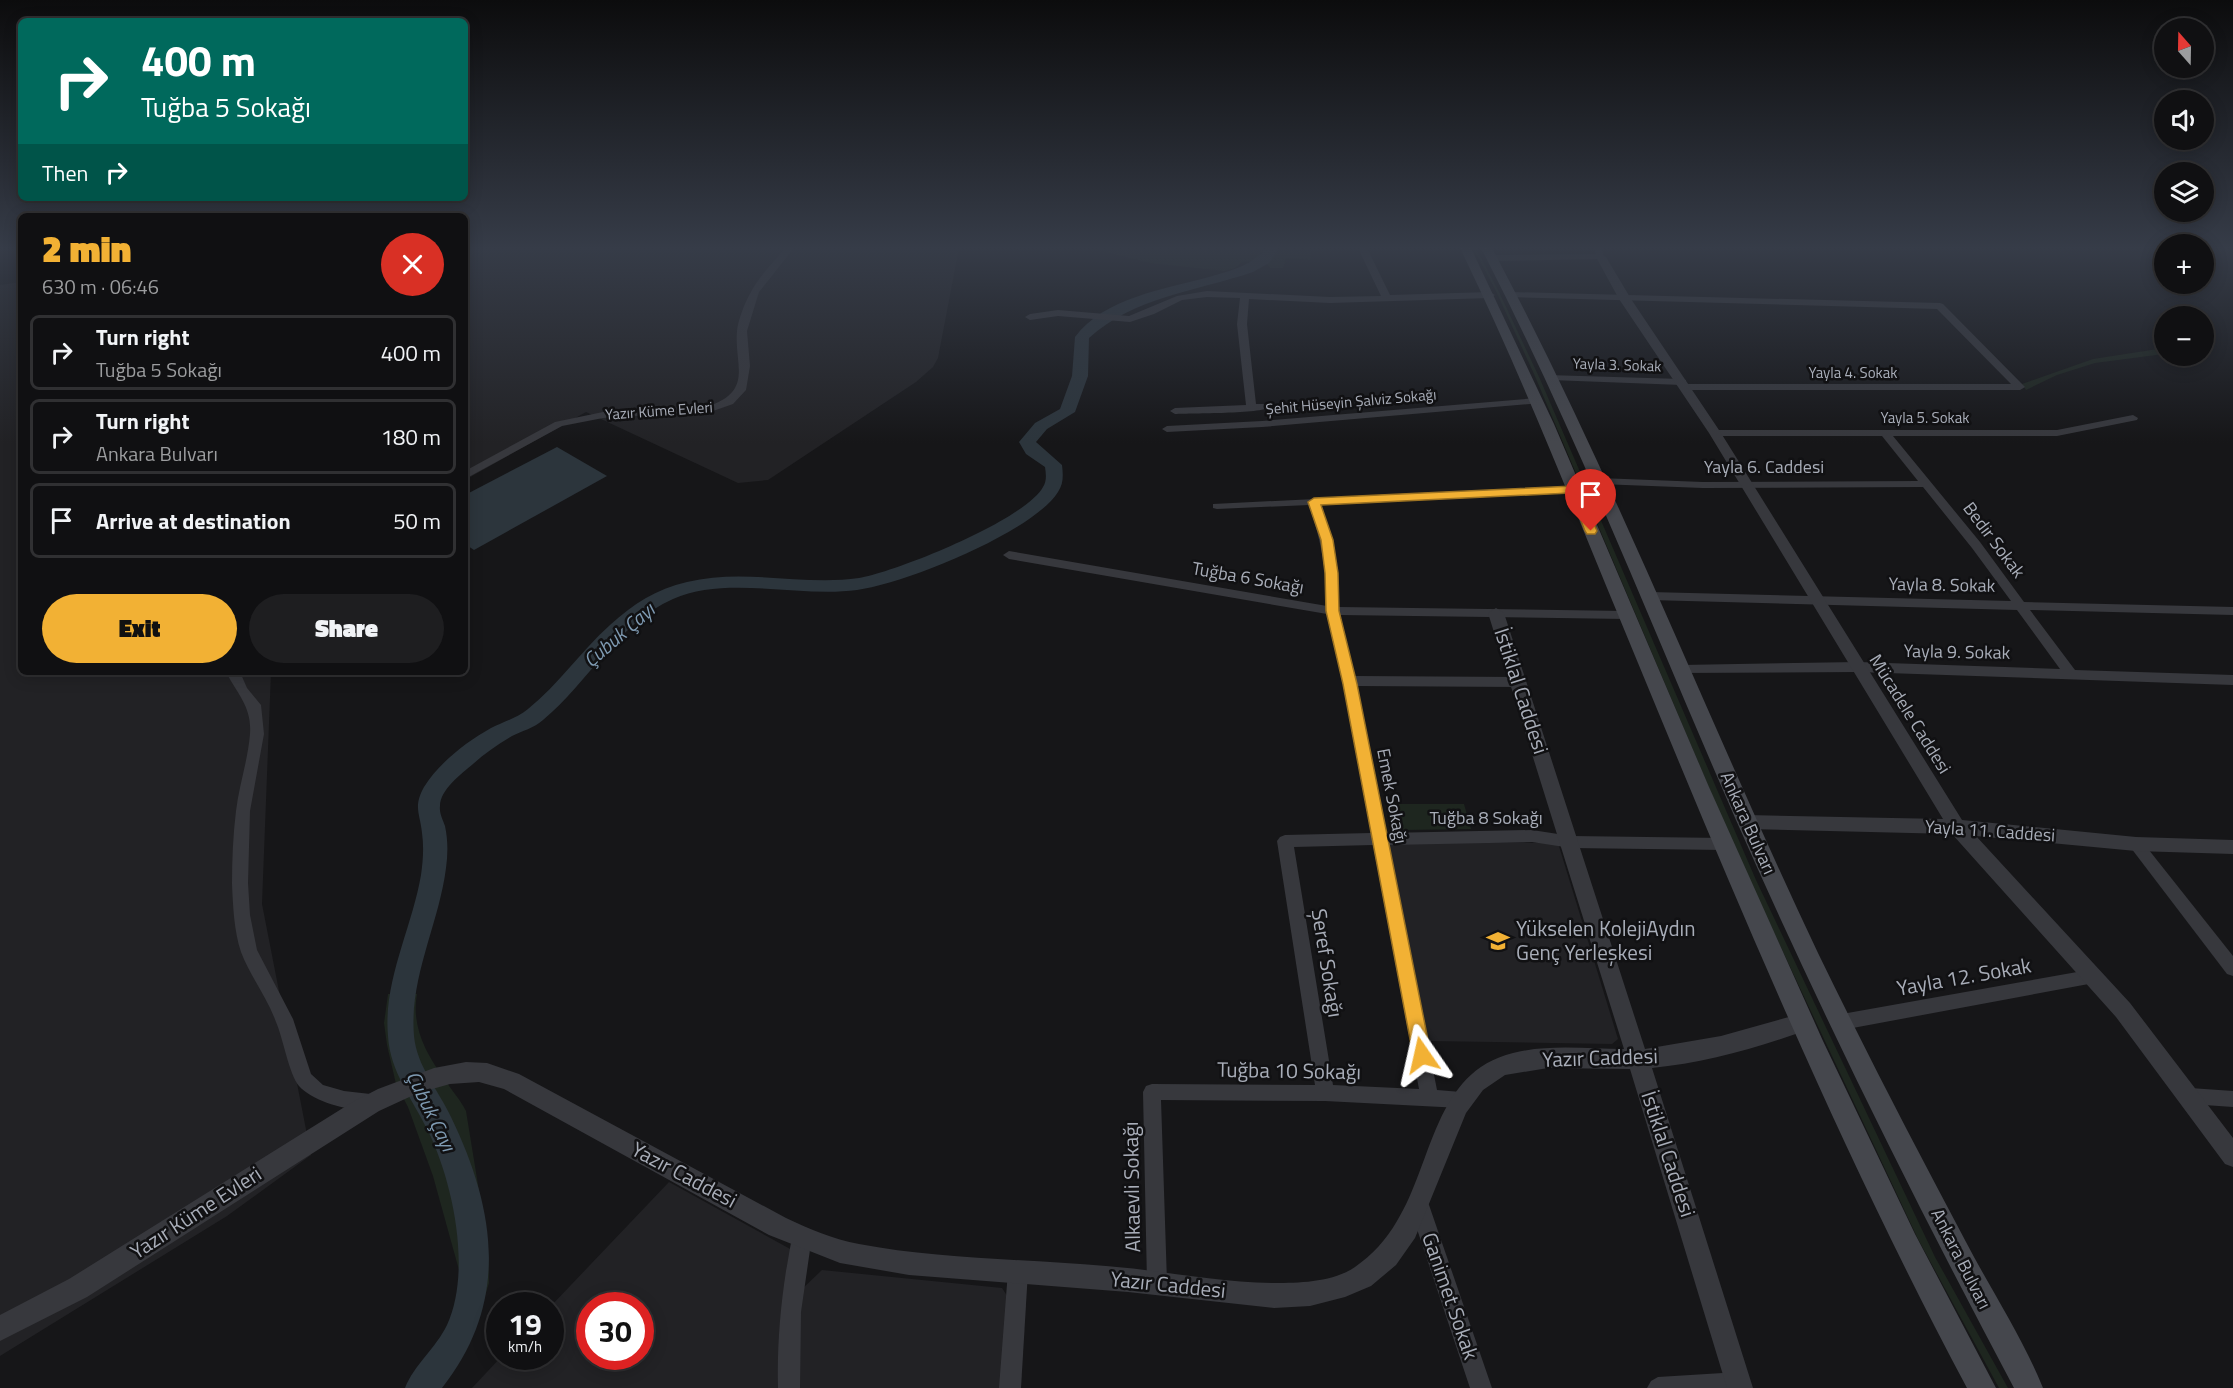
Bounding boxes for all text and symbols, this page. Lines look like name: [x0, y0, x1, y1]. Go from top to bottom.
north arrow: [2154, 18, 2214, 78]
map controls: [2154, 18, 2214, 366]
text: 400 m: [141, 28, 256, 92]
icon: right: [42, 42, 120, 120]
text: Tuğba 5 Sokağı: [141, 86, 311, 127]
button: sound: [2154, 90, 2214, 150]
text: Then: [42, 156, 88, 190]
icon: right: [100, 156, 133, 189]
button: layers: [2154, 162, 2214, 222]
text: 2 min: [42, 221, 131, 276]
button: close: [381, 233, 444, 296]
button: +: [2154, 234, 2214, 294]
text: 630 m · 06:46: [42, 271, 159, 302]
button: −: [2154, 306, 2214, 366]
text: Turn right: [96, 320, 190, 354]
icon: right: [45, 336, 78, 369]
text: 400 m: [381, 336, 441, 370]
street label: Yayla 3. Sokak: [1572, 351, 1662, 378]
text: Tuğba 5 Sokağı: [96, 354, 222, 385]
street label: Yayla 4. Sokak: [1809, 361, 1897, 384]
street label: Şehit Hüseyin Şalviz Sokağı: [1265, 383, 1437, 420]
street label: Yazır Küme Evleri: [604, 395, 714, 426]
text: Turn right: [96, 404, 190, 438]
street label: Yayla 5. Sokak: [1881, 406, 1969, 429]
icon: right: [45, 420, 78, 453]
text: 180 m: [381, 420, 441, 454]
text: Ankara Bulvarı: [96, 438, 218, 469]
street label: Yayla 6. Caddesi: [1704, 453, 1824, 480]
pin: [1565, 469, 1616, 531]
icon: arrive: [1574, 478, 1607, 511]
street label: Bedir Sokak: [1957, 496, 2032, 584]
icon: arrive: [45, 504, 78, 537]
text: Arrive at destination: [96, 504, 291, 538]
text: 50 m: [393, 504, 441, 538]
street label: Tuğba 6 Sokağı: [1190, 554, 1306, 601]
street label: Yayla 8. Sokak: [1888, 570, 1996, 599]
water label: Çubuk Çayı: [576, 593, 663, 675]
button: Exit: [42, 594, 237, 663]
button: Share: [249, 594, 444, 663]
street label: İstiklal Caddesi: [1487, 623, 1557, 758]
street label: Yayla 9. Sokak: [1903, 637, 2011, 666]
street label: Mücadele Caddesi: [1863, 649, 1958, 779]
street label: Emek Sokağı: [1370, 746, 1415, 846]
street label: Ankara Bulvarı: [1714, 767, 1783, 878]
street label: Tuğba 8 Sokağı: [1429, 804, 1543, 831]
street label: Yayla 11. Caddesi: [1924, 812, 2056, 849]
street label: Şeref Sokağı: [1304, 906, 1352, 1019]
place label: Yükselen KolejiAydın Genç Yerleşkesi: [1516, 912, 1695, 968]
school or university icon: Yükselen KolejiAydın Genç Yerleşkesi: [1485, 928, 1511, 954]
street label: Yayla 12. Sokak: [1894, 948, 2034, 1004]
position arrow: [1390, 1023, 1454, 1087]
street label: Yazır Caddesi: [1542, 1039, 1658, 1075]
street label: Tuğba 10 Sokağı: [1217, 1053, 1361, 1087]
water label: Çubuk Çayı: [399, 1065, 465, 1158]
street label: İstiklal Caddesi: [1634, 1086, 1704, 1221]
street label: Alkaevli Sokağı: [1114, 1121, 1148, 1253]
street label: Yazır Caddesi: [626, 1133, 743, 1215]
street label: Yazır Küme Evleri: [123, 1158, 267, 1267]
street label: Ankara Bulvarı: [1925, 1204, 1998, 1314]
street label: Ganimet Sokak: [1414, 1228, 1488, 1364]
street label: Yazır Caddesi: [1109, 1262, 1227, 1306]
speed limit sign: 30: [576, 1292, 654, 1370]
text: 19: [508, 1301, 542, 1347]
text: km/h: [508, 1335, 542, 1358]

